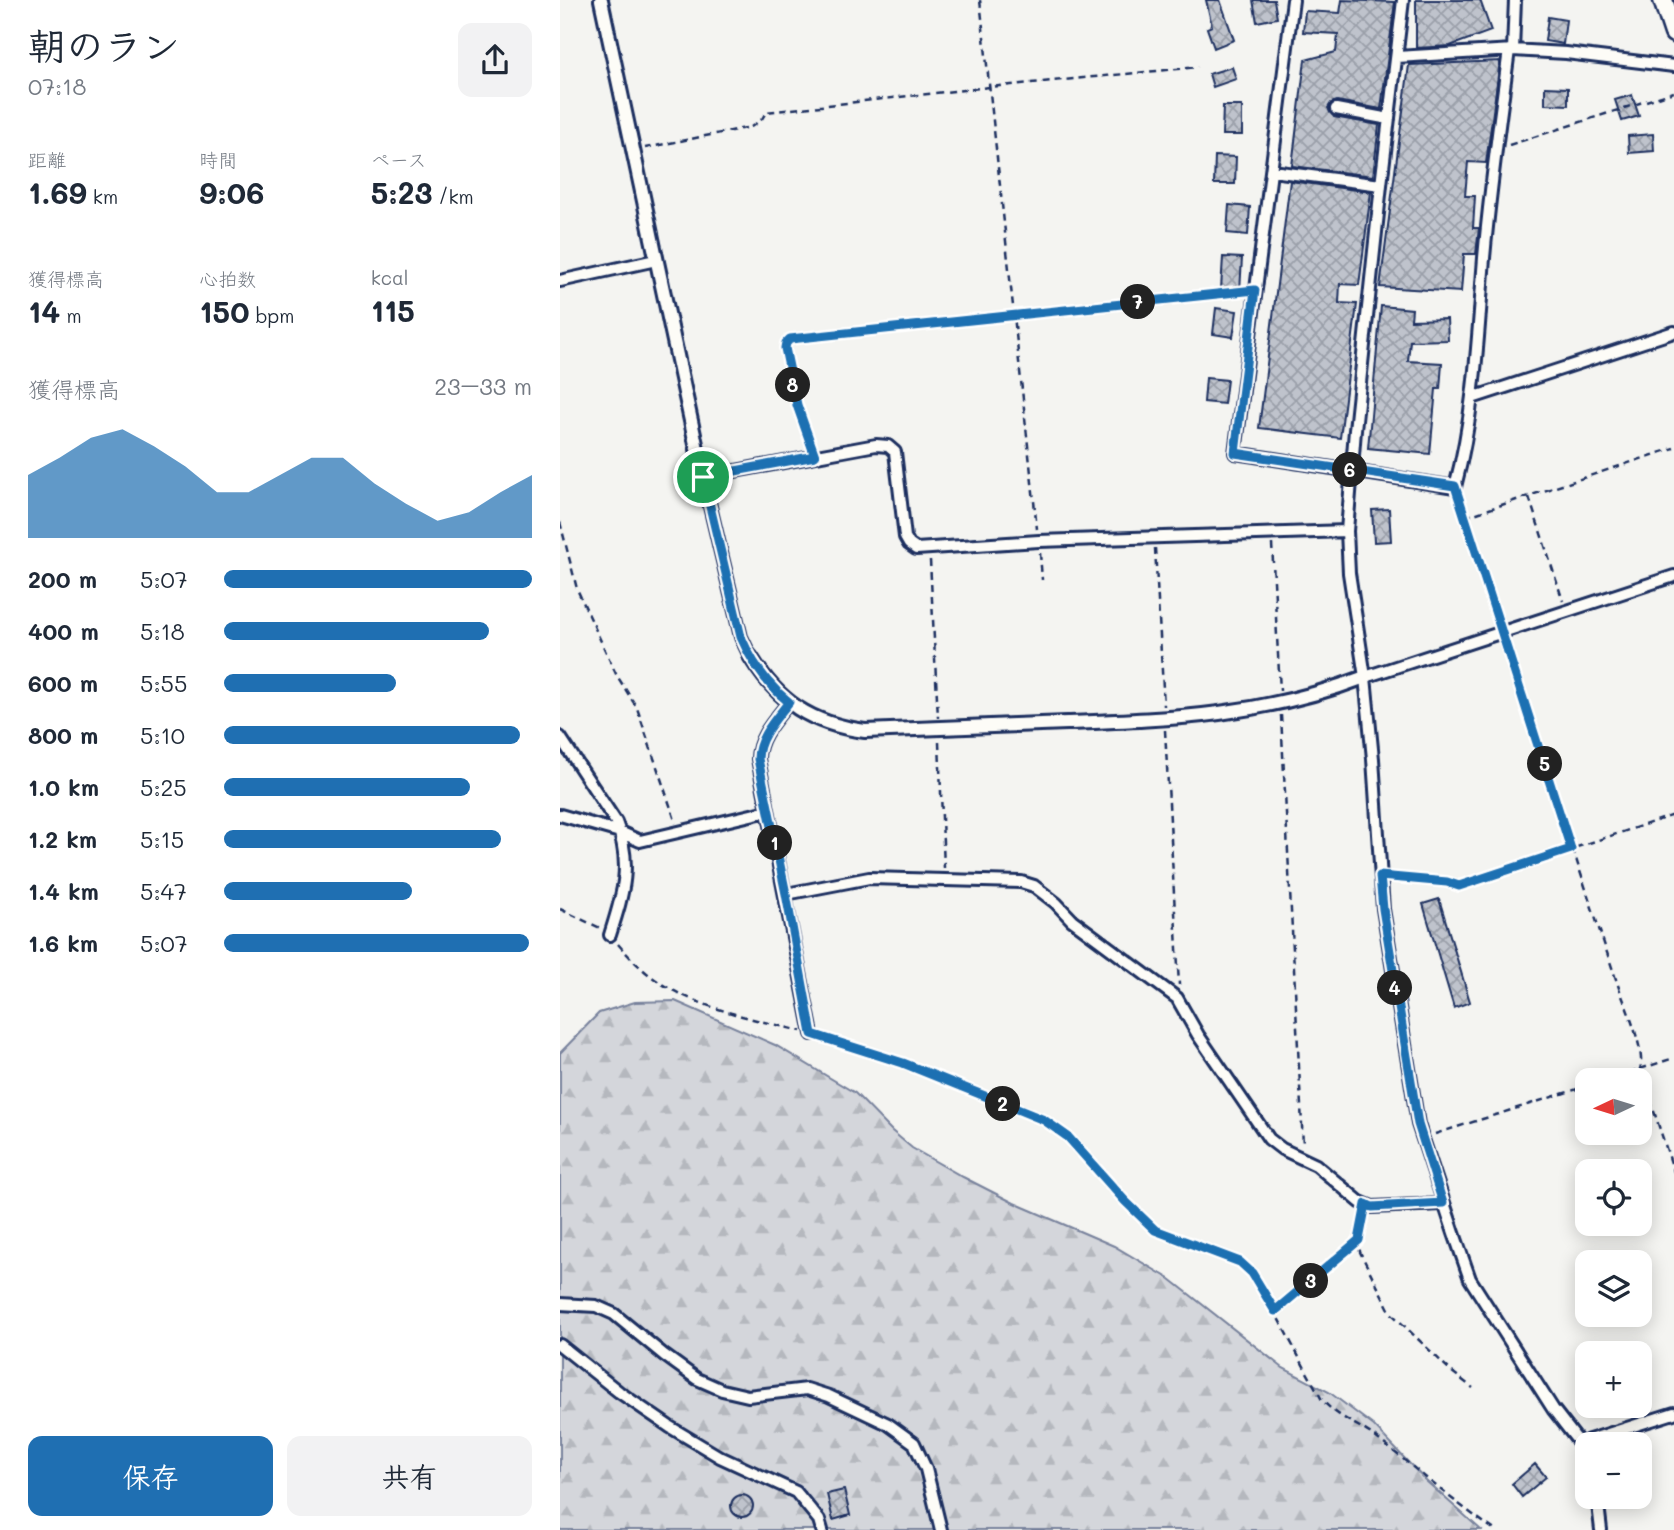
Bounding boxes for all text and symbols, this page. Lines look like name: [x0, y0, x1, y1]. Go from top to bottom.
text: 朝のラン: [28, 20, 180, 70]
button: share: [458, 23, 532, 97]
text: 07:18: [28, 71, 86, 101]
text: 距離: [28, 147, 66, 172]
text: 時間: [199, 147, 237, 172]
text: ペース: [371, 147, 427, 172]
text: 1.69: [28, 172, 87, 212]
text: 9:06: [199, 172, 264, 212]
text: 5:23: [371, 172, 432, 212]
text: km: [87, 184, 118, 209]
text: /km: [432, 184, 474, 209]
text: kcal: [371, 265, 409, 290]
text: 獲得標高: [28, 266, 104, 291]
text: 心拍数: [199, 266, 256, 291]
pin: 7: [1120, 284, 1156, 320]
text: 7: [1132, 289, 1143, 314]
text: 115: [371, 290, 415, 330]
text: 14: [28, 291, 60, 331]
text: 150: [199, 291, 249, 331]
text: m: [60, 303, 82, 328]
text: bpm: [249, 303, 295, 328]
pin: 8: [776, 368, 810, 402]
text: 23–33 m: [434, 371, 532, 401]
text: 8: [787, 372, 798, 397]
text: 獲得標高: [28, 374, 120, 404]
pin: [673, 447, 733, 507]
pin: 6: [1332, 452, 1368, 488]
text: 6: [1344, 457, 1355, 482]
icon: arrive: [684, 458, 722, 496]
text: 200 m: [28, 564, 97, 594]
text: 5:07: [140, 564, 188, 594]
text: 400 m: [28, 616, 99, 646]
text: 5:18: [140, 616, 185, 646]
text: 600 m: [28, 668, 98, 698]
text: 5:55: [140, 668, 187, 698]
text: 800 m: [28, 720, 98, 750]
text: 5:10: [140, 720, 185, 750]
pin: 5: [1528, 746, 1562, 782]
text: 5: [1539, 751, 1550, 776]
text: 1.0 km: [28, 772, 99, 802]
text: 5:25: [140, 772, 187, 802]
text: 1.2 km: [28, 824, 97, 854]
text: 5:15: [140, 824, 184, 854]
pin: 1: [758, 826, 792, 860]
text: 1: [770, 830, 779, 855]
text: 1.4 km: [28, 876, 99, 906]
text: 5:47: [140, 876, 187, 906]
text: 1.6 km: [28, 928, 98, 958]
text: 5:07: [140, 928, 188, 958]
pin: 4: [1378, 970, 1412, 1006]
text: 4: [1388, 975, 1401, 1000]
north arrow: [1575, 1068, 1652, 1144]
map controls: [1575, 1068, 1652, 1509]
pin: 2: [986, 1086, 1020, 1122]
text: 2: [997, 1091, 1008, 1116]
button: locate: [1575, 1159, 1652, 1236]
button: layers: [1575, 1250, 1652, 1327]
pin: 3: [1294, 1264, 1328, 1298]
text: 3: [1305, 1268, 1316, 1293]
button: +: [1575, 1341, 1652, 1418]
button: −: [1575, 1432, 1652, 1509]
button: 保存: [28, 1436, 273, 1516]
button: 共有: [287, 1436, 532, 1516]

